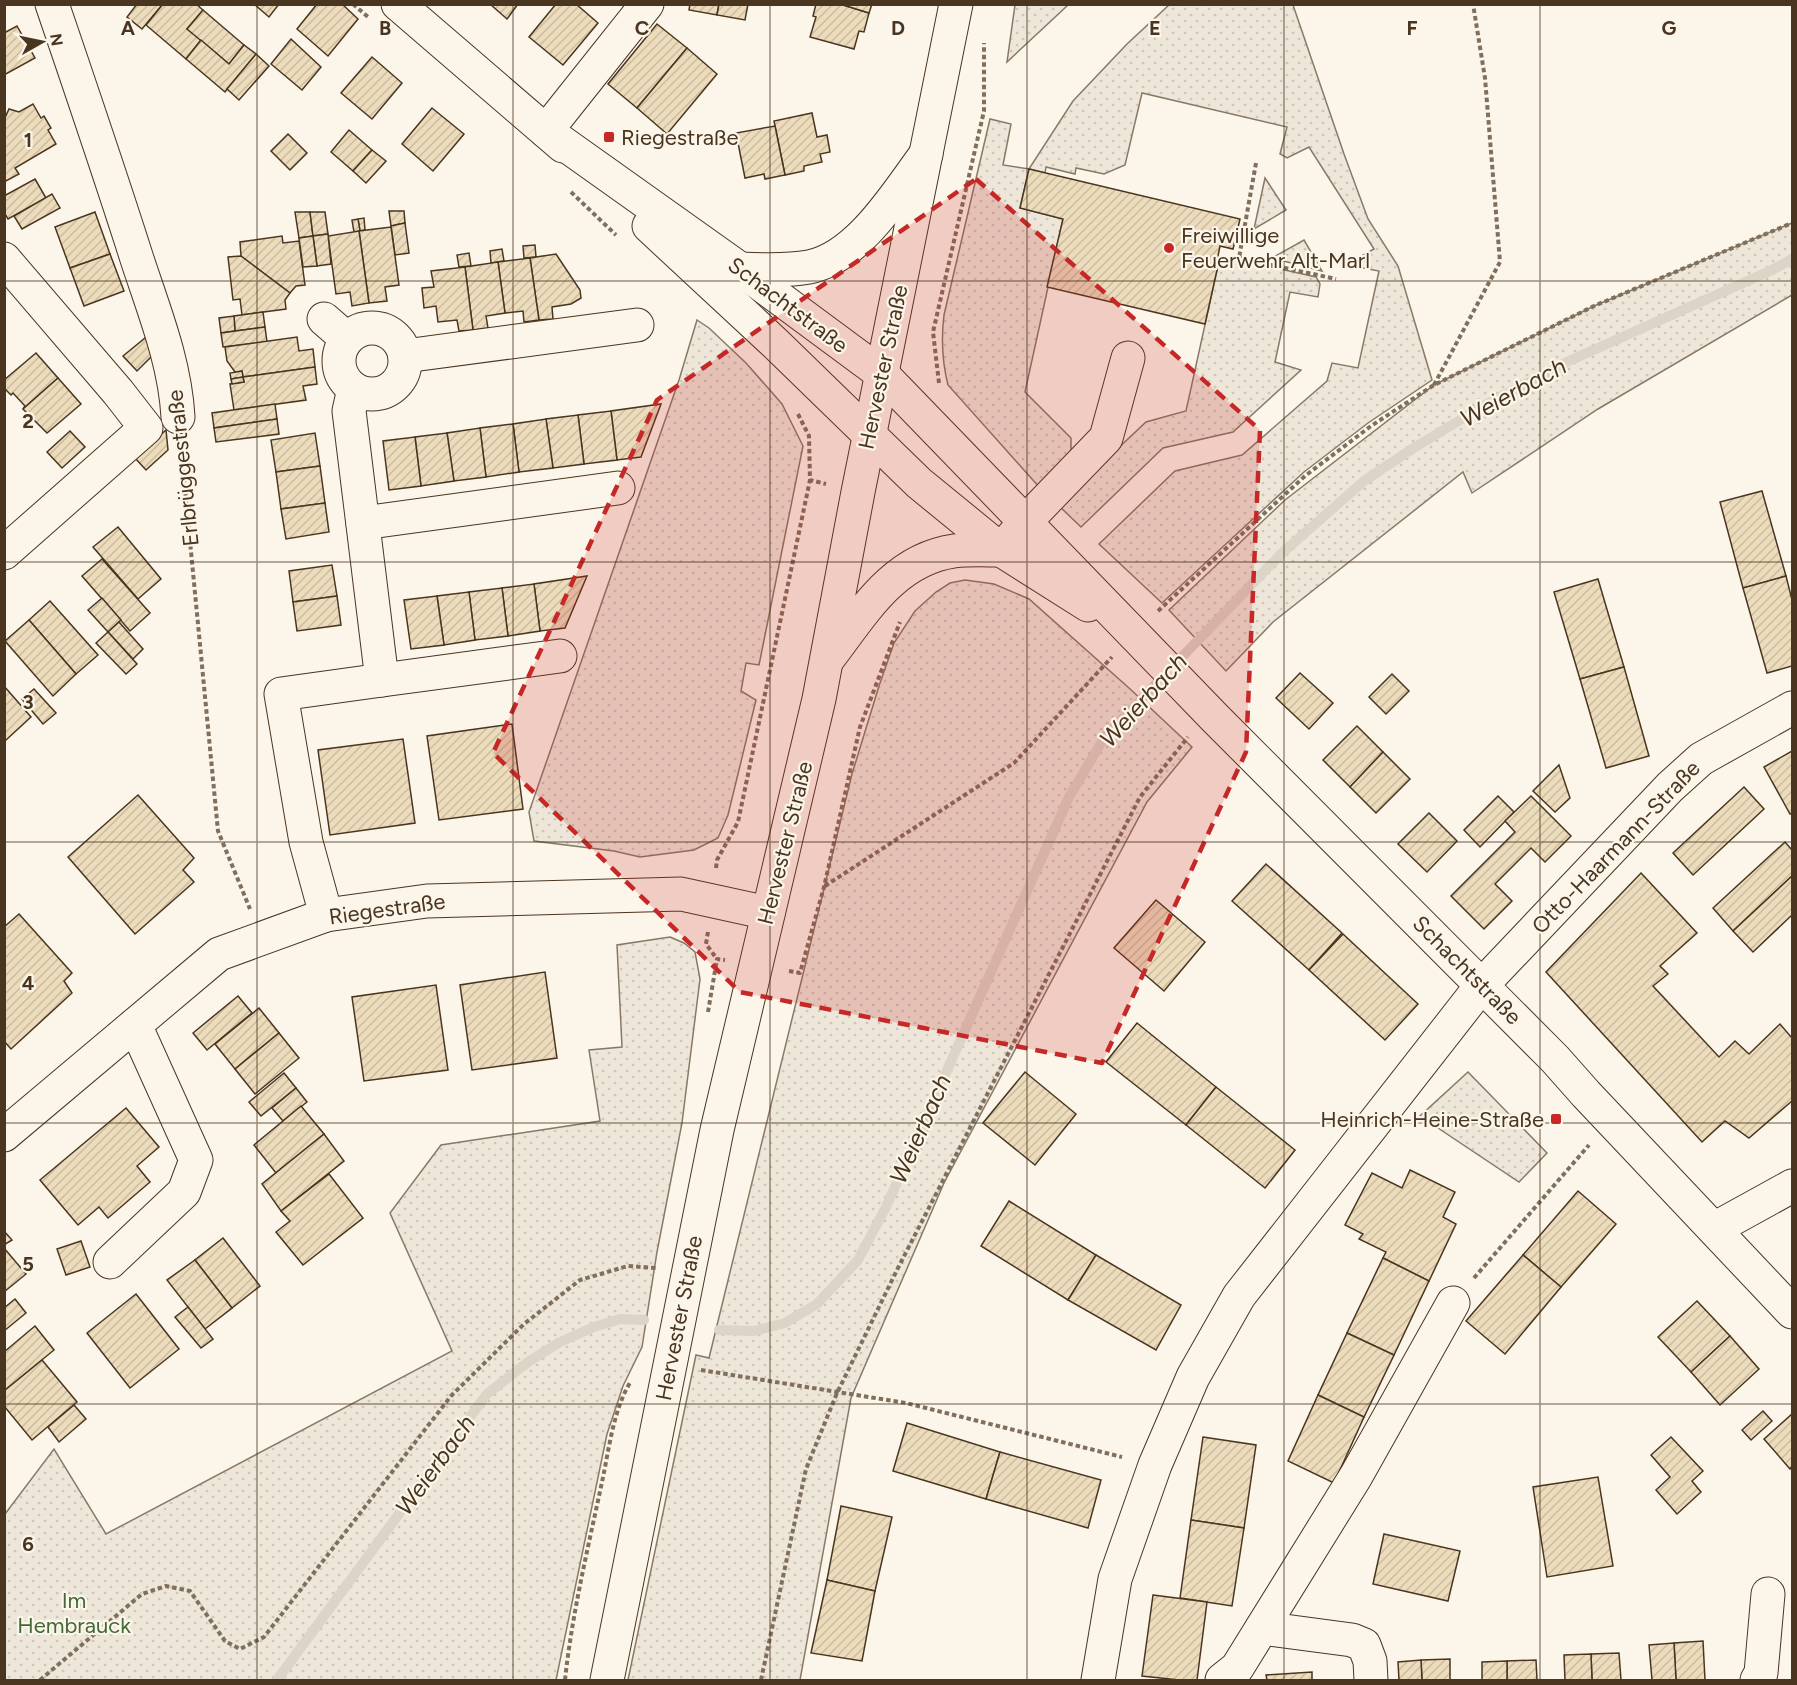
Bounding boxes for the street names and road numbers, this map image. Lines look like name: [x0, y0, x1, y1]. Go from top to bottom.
street label: Schachtstraße: [723, 251, 853, 359]
street label: Hervester Straße: [852, 282, 914, 452]
street label: Erlbrüggestraße: [161, 388, 205, 548]
street label: Otto-Haarmann-Straße: [1526, 755, 1706, 939]
street label: Hervester Straße: [752, 758, 818, 928]
street label: Riegestraße: [327, 887, 447, 931]
street label: Schachtstraße: [1407, 910, 1527, 1030]
street label: Hervester Straße: [650, 1233, 708, 1403]

